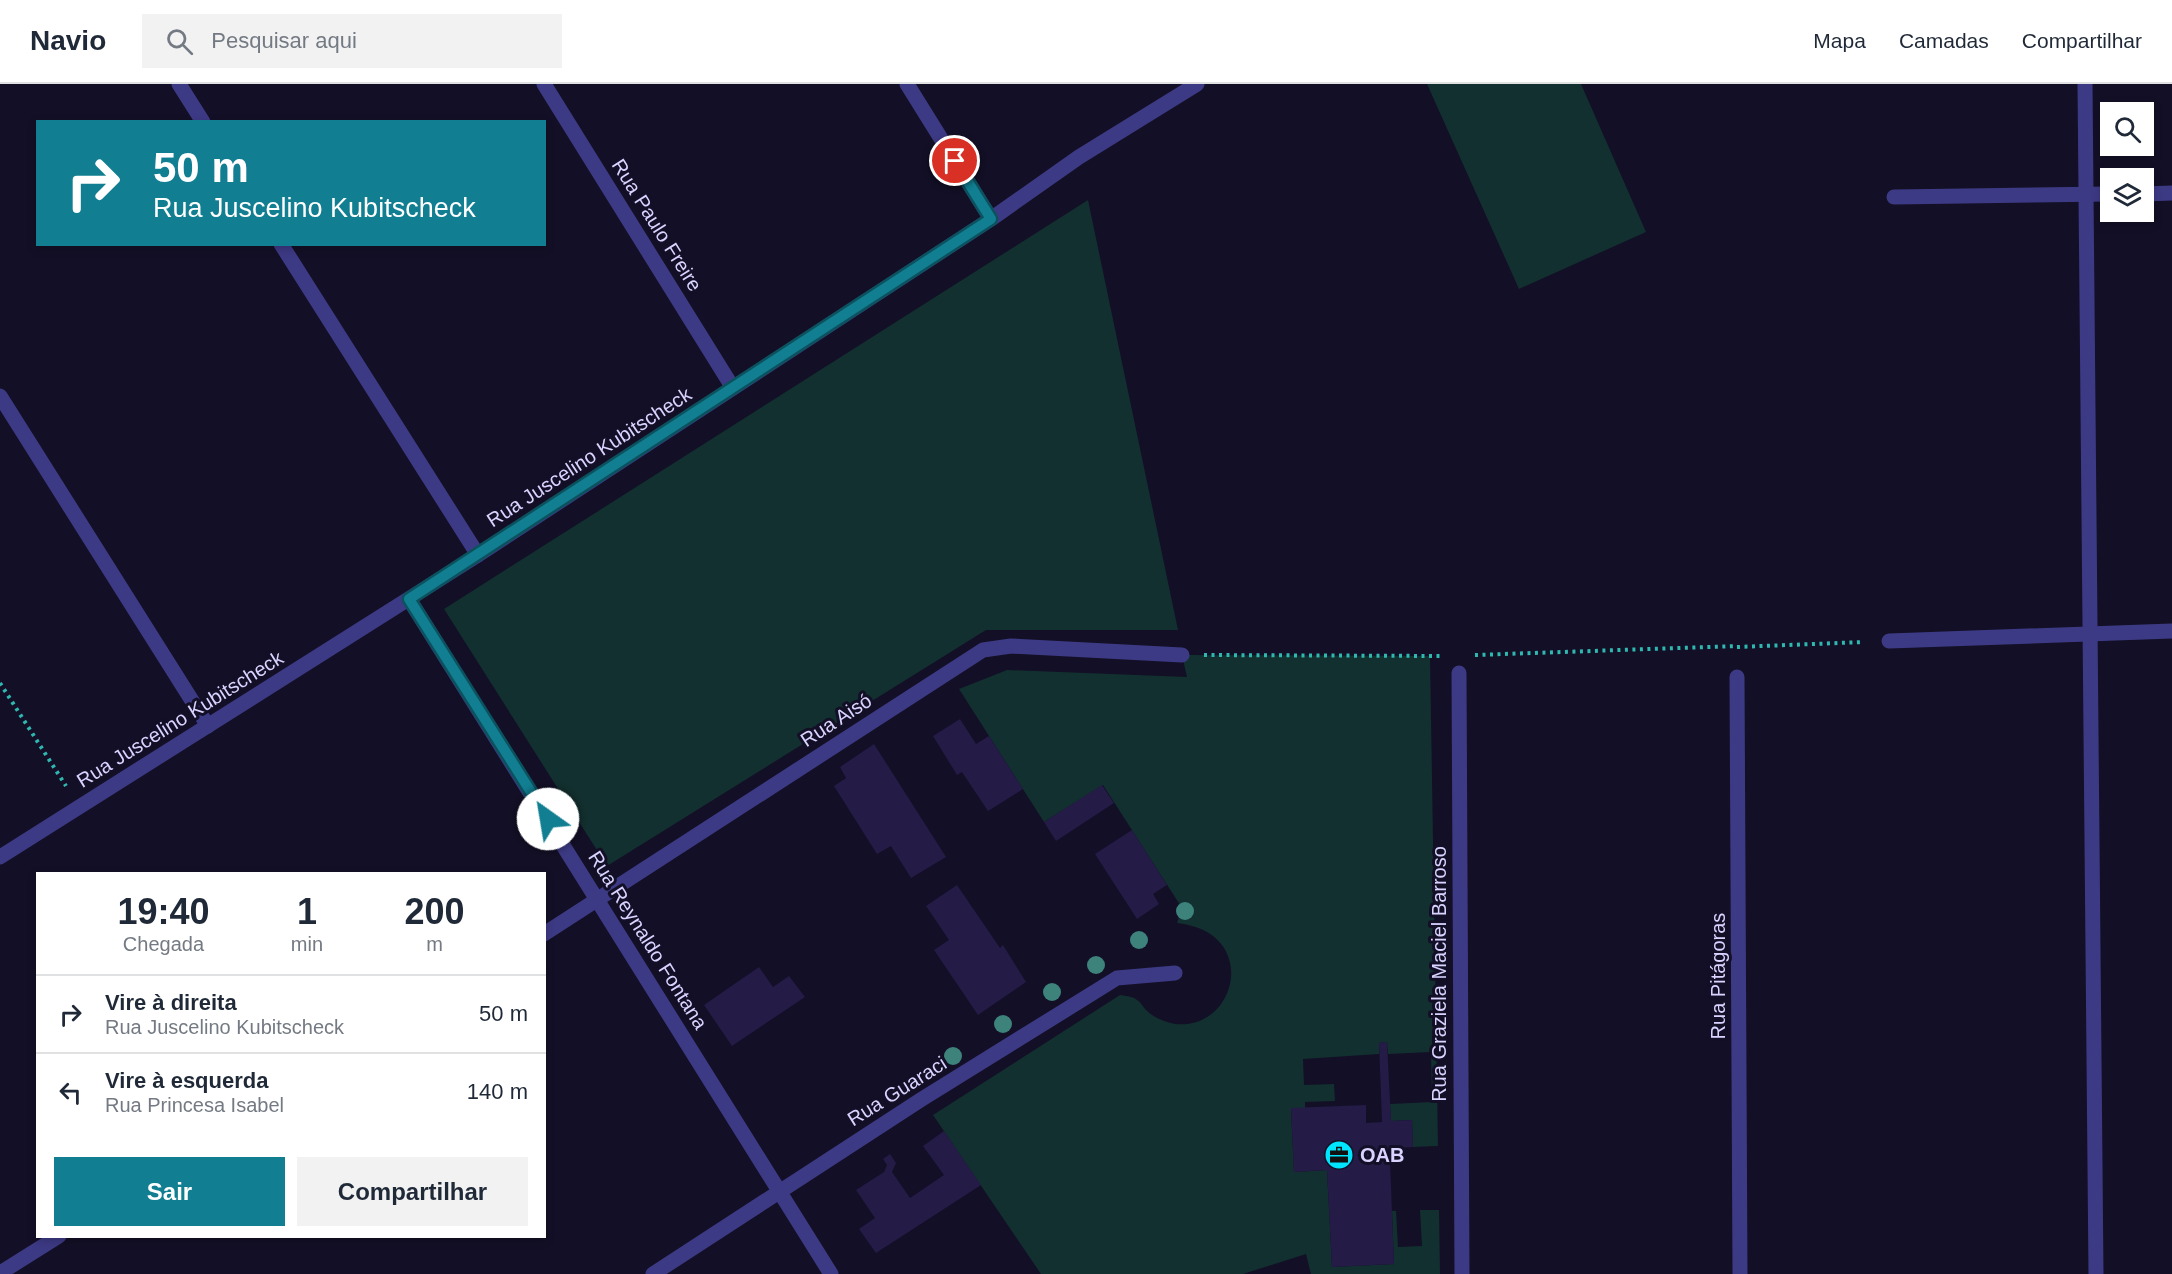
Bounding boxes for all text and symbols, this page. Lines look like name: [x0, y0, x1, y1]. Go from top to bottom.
search box: [142, 14, 562, 68]
text: Navio: [30, 25, 106, 56]
icon: search: [163, 25, 196, 58]
text: Pesquisar aqui: [211, 28, 357, 53]
text: Mapa: [1813, 29, 1866, 52]
text: Camadas: [1899, 29, 1989, 52]
text: Compartilhar: [2022, 29, 2142, 52]
map controls: [2100, 102, 2154, 222]
button: search: [2100, 102, 2154, 156]
pin: [929, 135, 980, 186]
icon: right: [54, 144, 132, 222]
text: 50 m: [153, 144, 249, 191]
icon: arrive: [938, 144, 971, 177]
street label: Rua Paulo Freire: [608, 155, 706, 295]
button: layers: [2100, 168, 2154, 222]
text: Rua Juscelino Kubitscheck: [153, 193, 476, 223]
street label: Rua Juscelino Kubitscheck: [483, 382, 696, 531]
street label: Rua Juscelino Kubitscheck: [73, 646, 288, 792]
street label: Rua Aisó: [796, 689, 876, 751]
position arrow: [516, 787, 580, 851]
street label: Rua Graziela Maciel Barroso: [1428, 846, 1450, 1102]
street label: Rua Reynaldo Fontana: [584, 847, 712, 1034]
text: 19:40: [117, 891, 209, 932]
text: 1: [297, 891, 317, 932]
text: 200: [404, 891, 465, 932]
street label: Rua Pitágoras: [1707, 913, 1729, 1039]
text: Chegada: [123, 933, 204, 955]
text: min: [291, 933, 323, 955]
text: m: [426, 933, 443, 955]
text: Vire à direita: [105, 990, 237, 1015]
icon: right: [54, 998, 87, 1031]
text: 50 m: [479, 1001, 528, 1026]
text: Rua Juscelino Kubitscheck: [105, 1016, 344, 1038]
street label: Rua Guaraci: [844, 1052, 950, 1130]
text: Vire à esquerda: [105, 1068, 268, 1093]
icon: left: [54, 1076, 87, 1109]
text: 140 m: [467, 1079, 528, 1104]
text: Rua Princesa Isabel: [105, 1094, 284, 1116]
office icon: OAB: [1323, 1139, 1355, 1171]
place label: OAB: [1360, 1144, 1404, 1166]
button: Sair: [54, 1157, 285, 1226]
button: Compartilhar: [297, 1157, 528, 1226]

